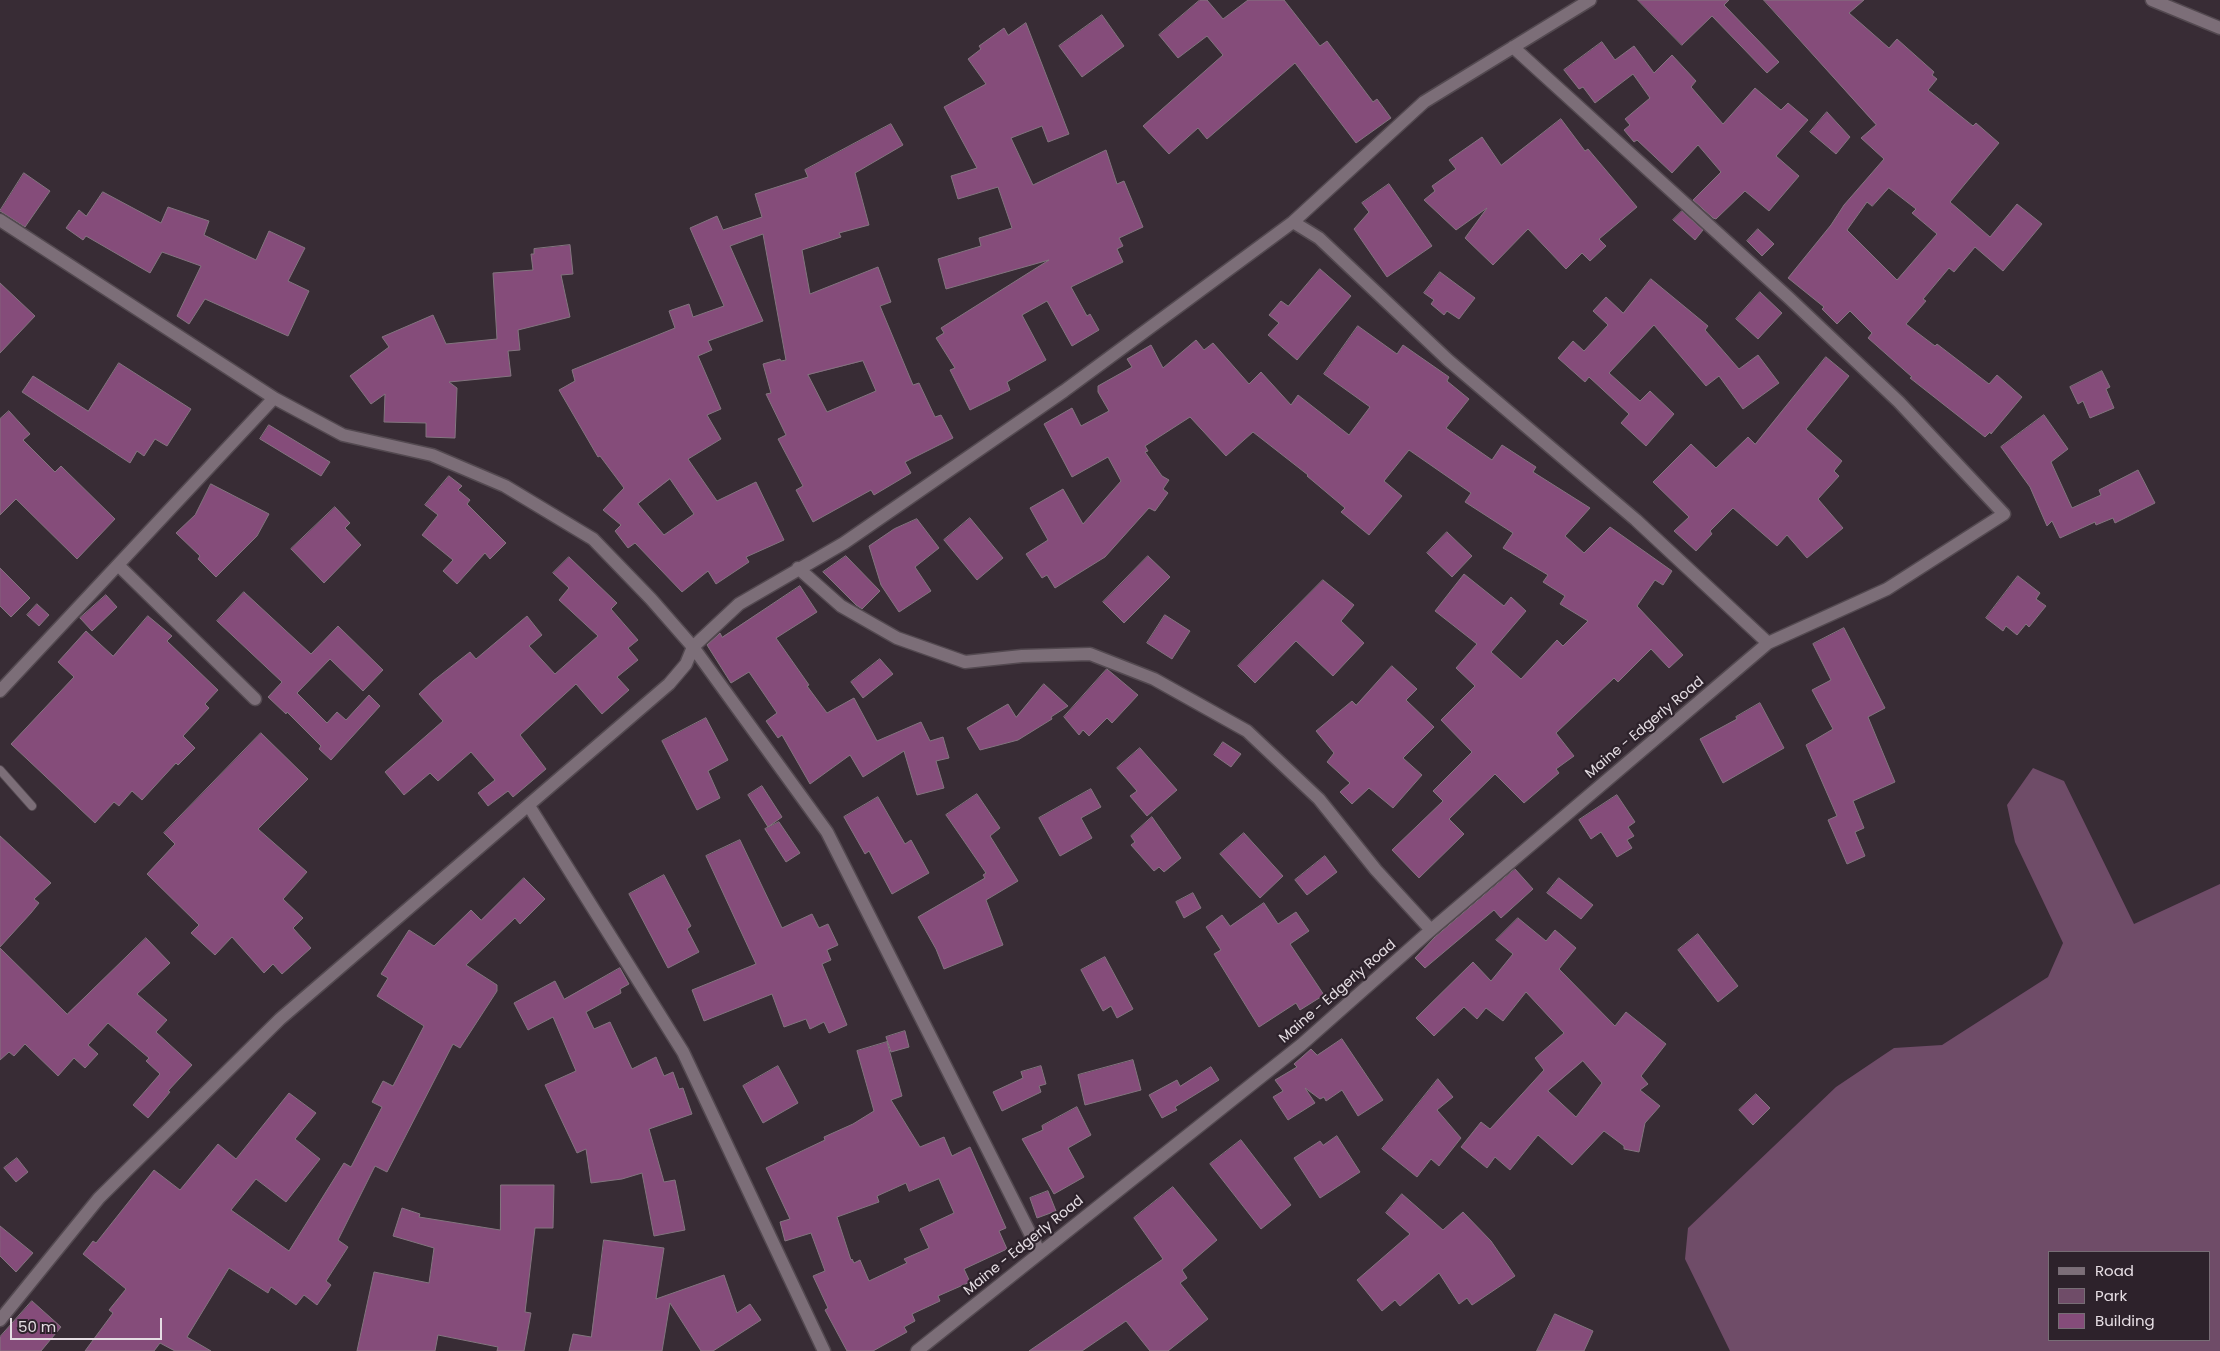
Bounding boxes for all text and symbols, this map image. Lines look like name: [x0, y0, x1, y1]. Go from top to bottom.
street label: Maine - Edgerly Road: [1582, 674, 1708, 782]
street label: Maine - Edgerly Road: [1276, 937, 1400, 1047]
street label: Maine - Edgerly Road: [961, 1193, 1087, 1299]
legend: [2048, 1251, 2210, 1341]
text: Road: [2095, 1260, 2134, 1281]
text: Park: [2095, 1285, 2127, 1306]
scale bar: [12, 1308, 165, 1340]
text: Building: [2095, 1310, 2155, 1331]
text: 50 m: [18, 1316, 56, 1337]

